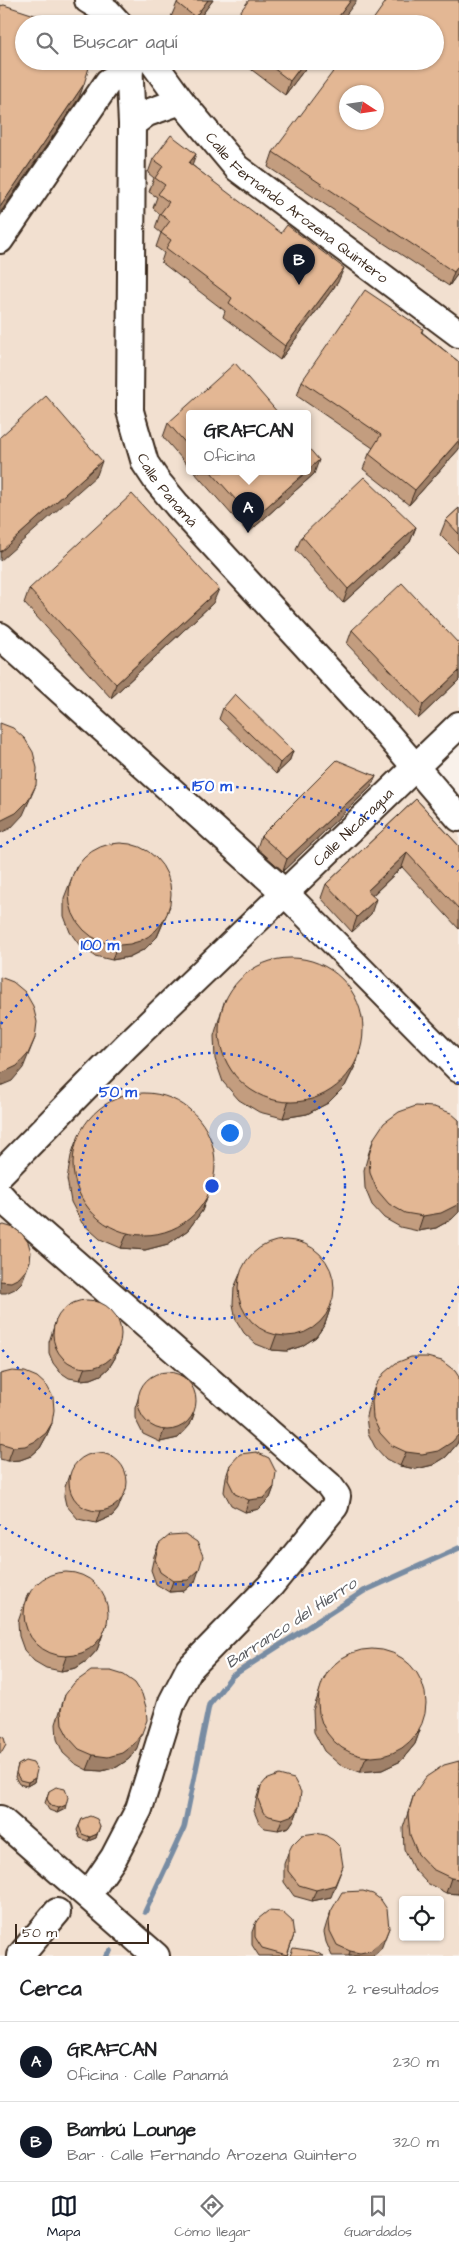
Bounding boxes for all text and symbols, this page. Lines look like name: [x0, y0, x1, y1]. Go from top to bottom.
search box: [15, 15, 444, 70]
icon: search: [33, 29, 61, 57]
text: Buscar aquí: [73, 29, 177, 56]
north arrow: [339, 85, 384, 130]
street label: Calle Fernando Arozena Quintero: [201, 127, 393, 289]
pin: B: [283, 244, 315, 285]
popup: [186, 410, 311, 475]
text: GRAFCAN: [204, 418, 293, 445]
text: Oficina: [204, 445, 255, 467]
street label: Calle Panamá: [132, 451, 203, 532]
pin: A: [232, 492, 264, 533]
text: 150 m: [192, 776, 232, 797]
street label: Calle Nicaragua: [308, 783, 398, 871]
text: 100 m: [81, 935, 120, 956]
text: 50 m: [99, 1082, 137, 1103]
your location: [217, 1120, 243, 1146]
centre of rings: [203, 1177, 221, 1195]
water label: Barranco del Hierro: [221, 1572, 362, 1674]
map controls: [399, 1896, 444, 1941]
button: locate: [399, 1896, 444, 1941]
scale bar: [15, 1921, 149, 1944]
text: 50 m: [22, 1923, 57, 1943]
text: Cerca: [20, 1974, 82, 2003]
text: 2 resultados: [347, 1978, 439, 2000]
text: GRAFCAN: [67, 2037, 157, 2064]
text: A: [31, 2051, 41, 2073]
text: 230 m: [393, 2051, 439, 2073]
text: Oficina · Calle Panamá: [67, 2064, 228, 2086]
text: Bambú Lounge: [67, 2117, 196, 2144]
text: B: [30, 2131, 42, 2153]
text: 320 m: [393, 2131, 439, 2153]
text: Bar · Calle Fernando Arozena Quintero: [67, 2144, 356, 2166]
tab: Mapa: [47, 2192, 80, 2242]
tab: Cómo llegar: [174, 2192, 250, 2242]
tab: Guardados: [344, 2192, 412, 2242]

